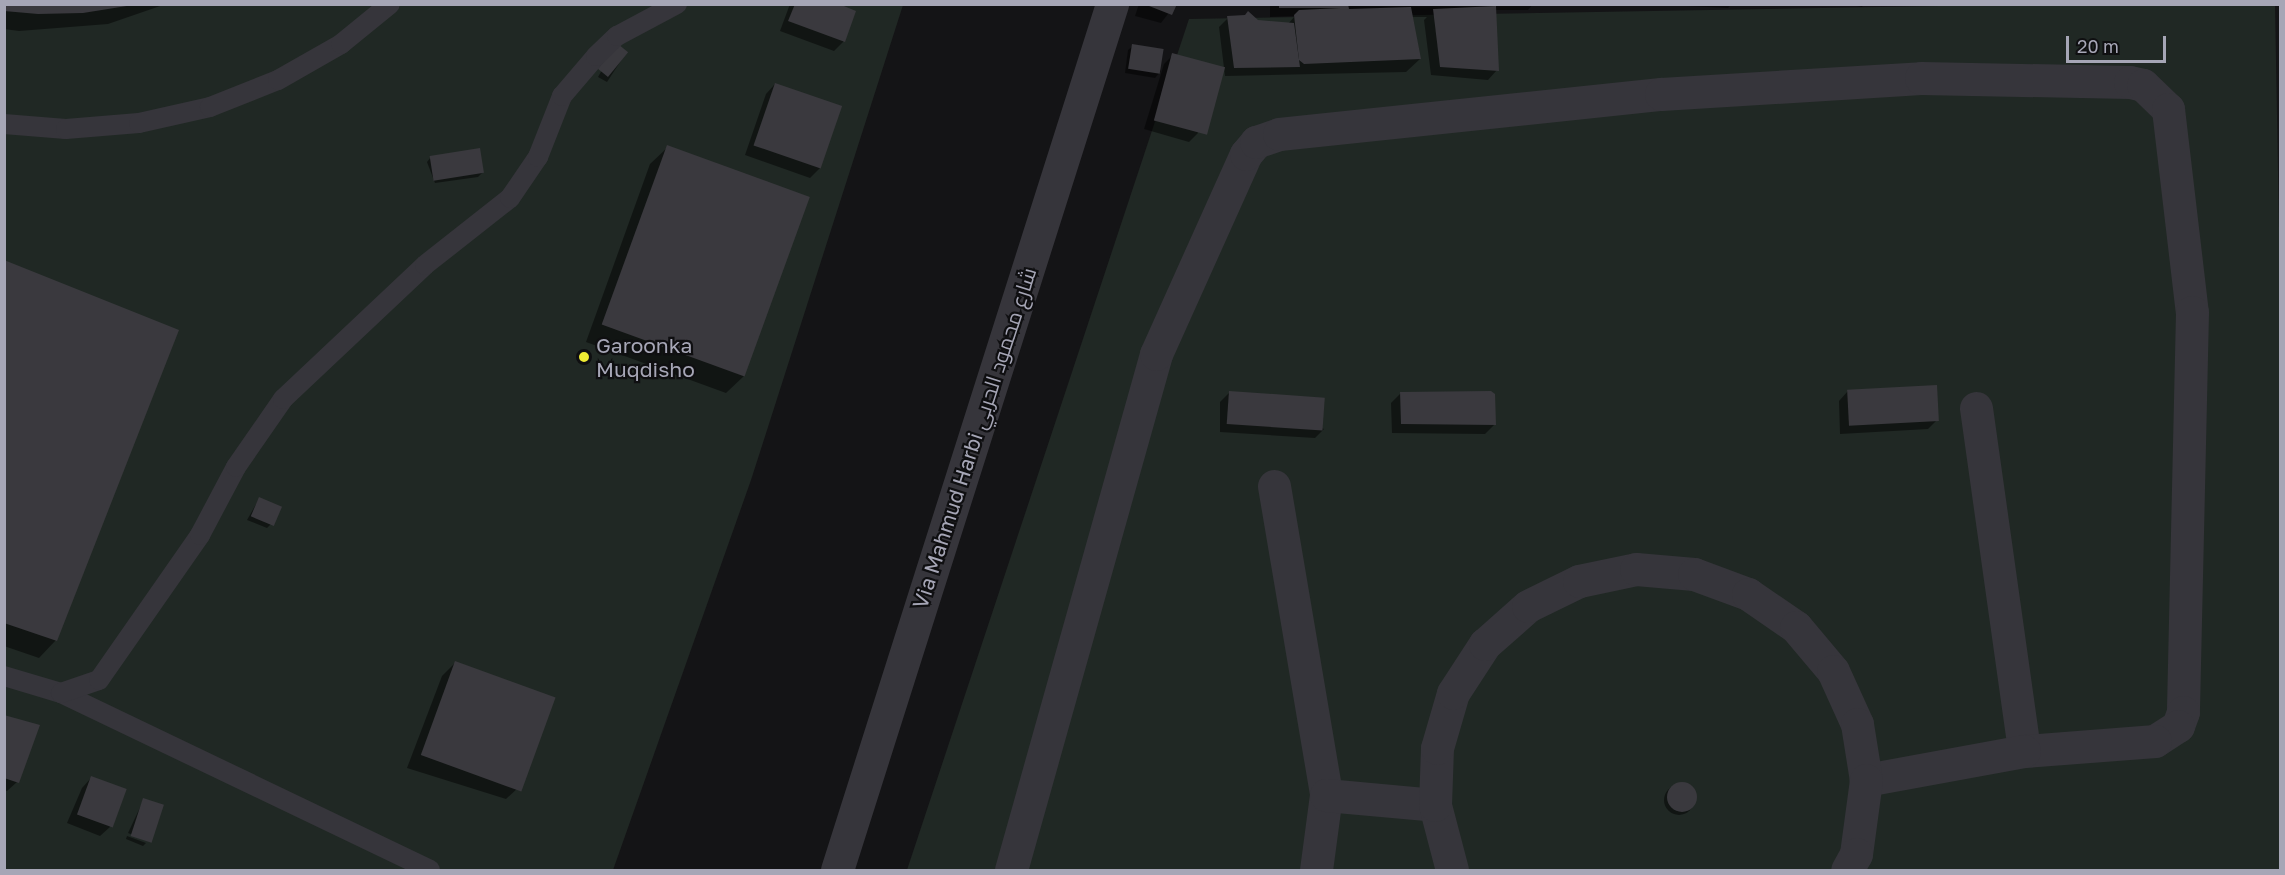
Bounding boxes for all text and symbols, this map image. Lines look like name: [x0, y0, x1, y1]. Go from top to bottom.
scale bar: [2069, 24, 2170, 62]
text: 20 m: [2077, 35, 2119, 57]
street label: Via Mahmud Harbi شارع محمود الحربي: [907, 264, 1041, 612]
place label: Garoonka Muqdisho: [596, 332, 695, 382]
marker: Garoonka Muqdisho: [577, 350, 591, 364]

